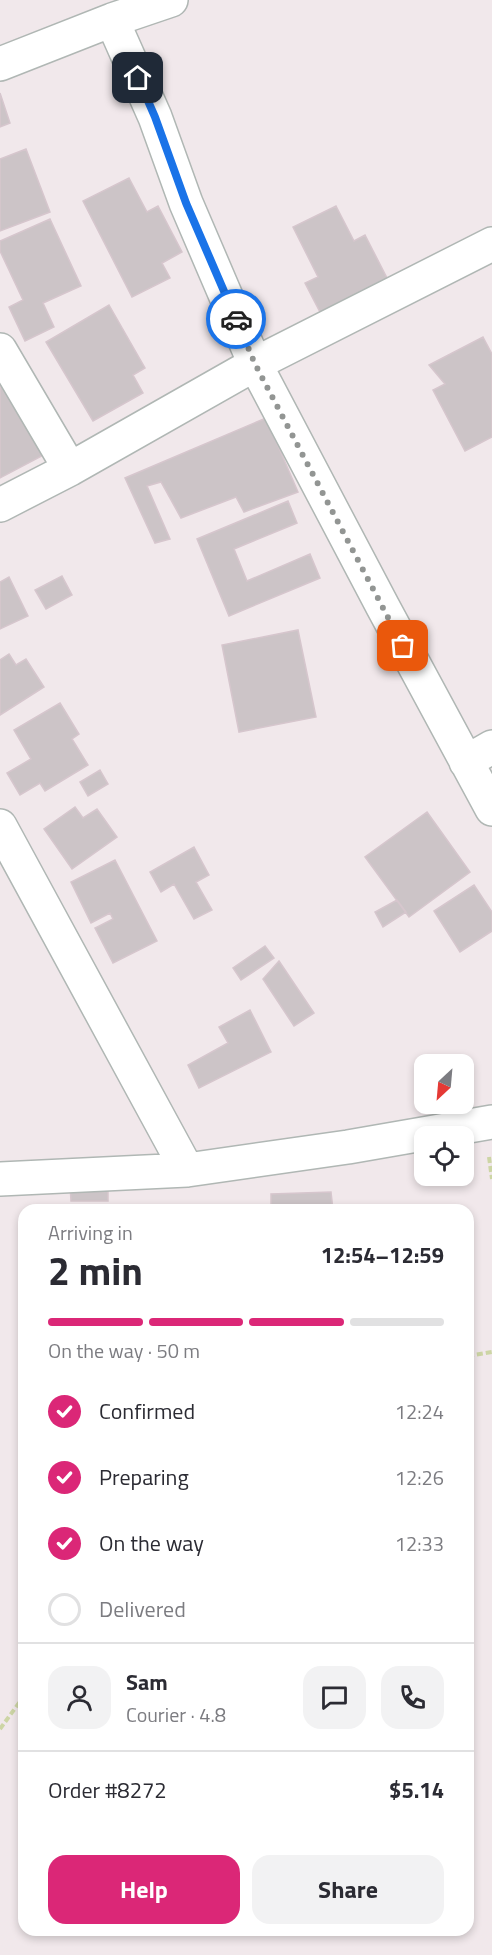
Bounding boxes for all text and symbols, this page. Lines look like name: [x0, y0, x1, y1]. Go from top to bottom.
pin: [112, 52, 163, 103]
icon: home: [121, 61, 154, 94]
courier: [206, 289, 266, 349]
icon: car: [220, 303, 253, 336]
pin: [377, 620, 428, 671]
icon: bag: [386, 629, 419, 662]
north arrow: [414, 1054, 474, 1114]
map controls: [414, 1054, 474, 1186]
button: locate: [414, 1126, 474, 1186]
text: Arriving in: [48, 1217, 133, 1248]
text: 12:54–12:59: [321, 1238, 444, 1272]
text: 2 min: [48, 1241, 143, 1300]
text: On the way · 50 m: [48, 1335, 200, 1366]
text: Confirmed: [99, 1394, 195, 1428]
icon: check: [48, 1395, 81, 1428]
text: 12:24: [395, 1396, 444, 1427]
text: Preparing: [99, 1460, 189, 1494]
icon: check: [48, 1461, 81, 1494]
text: 12:26: [395, 1462, 444, 1493]
text: On the way: [99, 1526, 204, 1560]
icon: check: [48, 1527, 81, 1560]
text: 12:33: [395, 1528, 444, 1559]
text: Delivered: [99, 1592, 186, 1626]
text: Sam: [126, 1665, 168, 1699]
button: person: [48, 1666, 111, 1729]
button: chat: [303, 1666, 366, 1729]
button: phone: [381, 1666, 444, 1729]
text: Courier · 4.8: [126, 1699, 226, 1730]
text: Order #8272: [48, 1773, 167, 1807]
text: $5.14: [389, 1773, 444, 1807]
button: Help: [48, 1855, 240, 1924]
button: Share: [252, 1855, 444, 1924]

